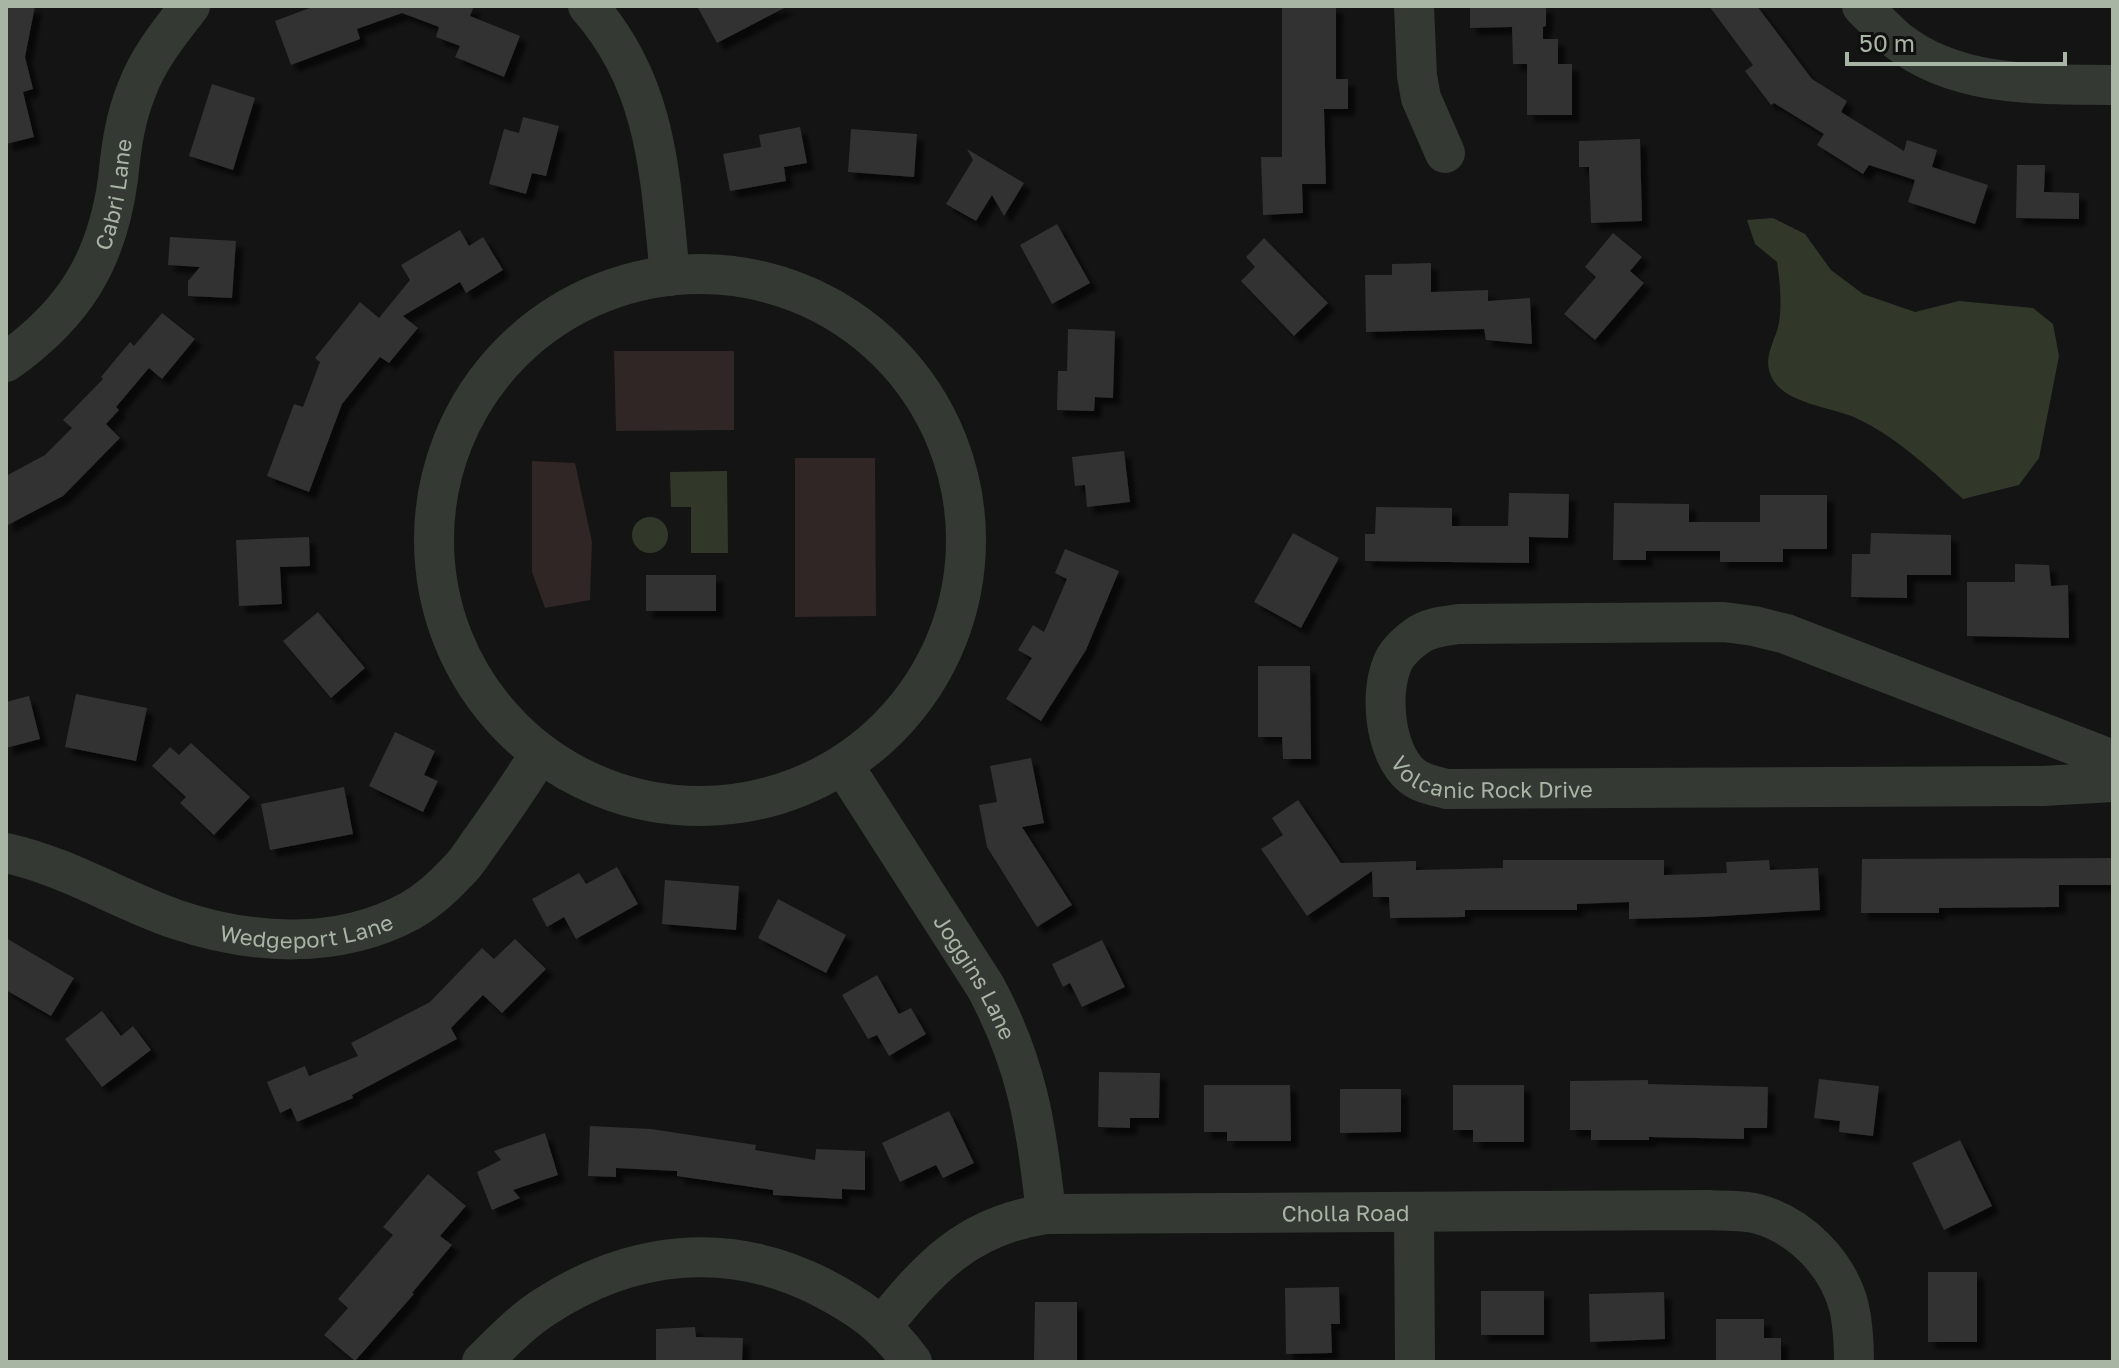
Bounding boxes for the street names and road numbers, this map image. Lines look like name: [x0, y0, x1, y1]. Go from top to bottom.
street label: Cabri Lane: [88, 137, 136, 253]
street label: Volcanic Rock Drive: [1386, 750, 1593, 803]
street label: Wedgeport Lane: [218, 907, 397, 953]
street label: Joggins Lane: [929, 909, 1022, 1043]
street label: Cholla Road: [1282, 1198, 1410, 1226]

